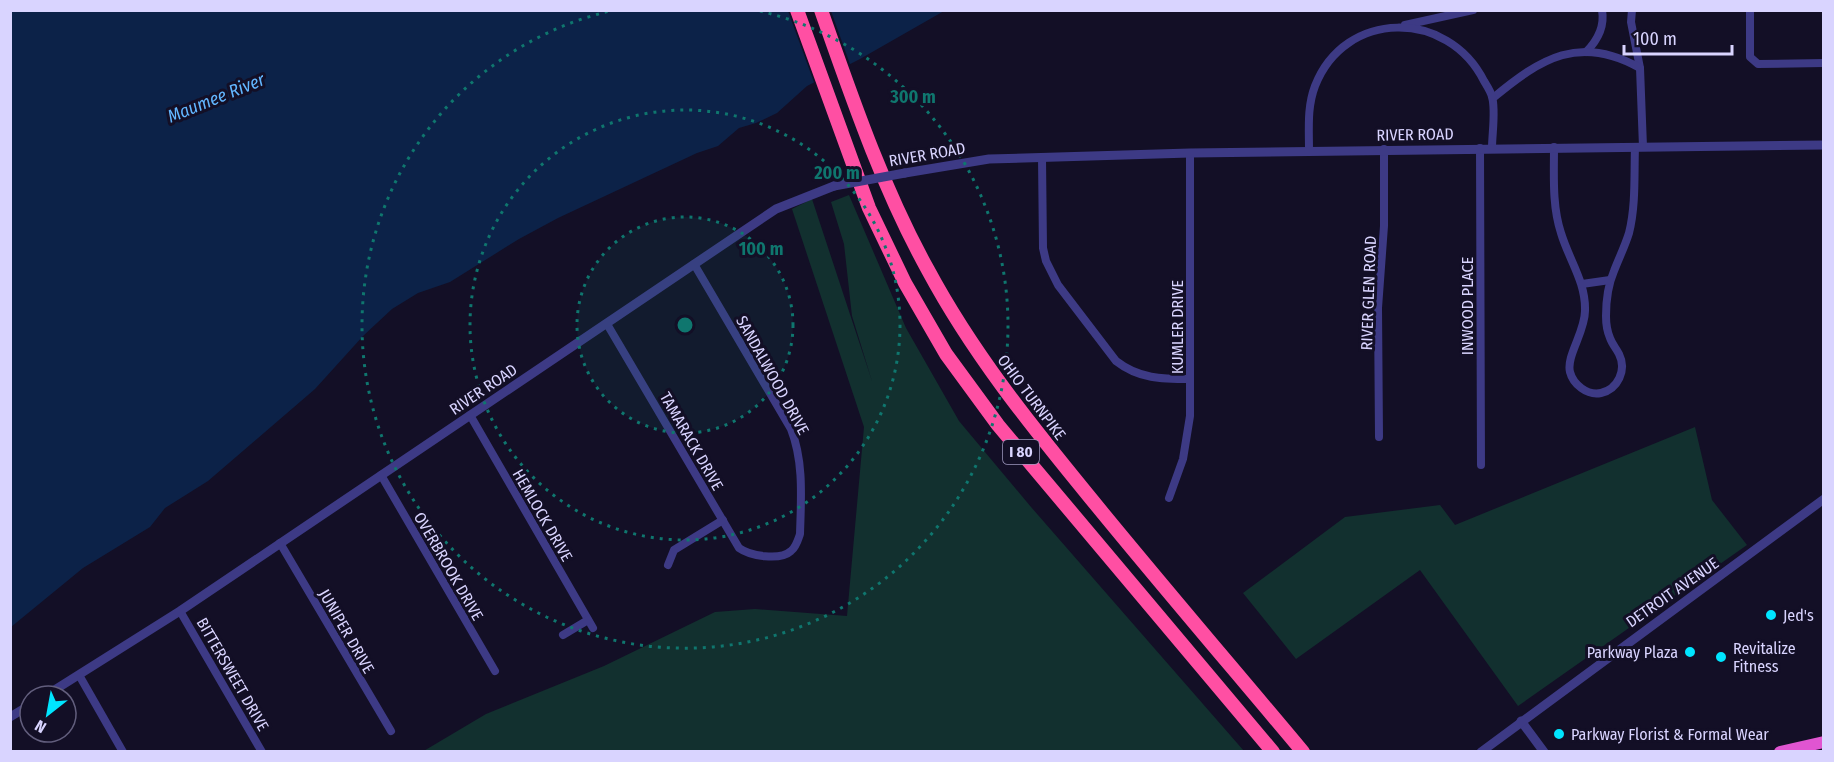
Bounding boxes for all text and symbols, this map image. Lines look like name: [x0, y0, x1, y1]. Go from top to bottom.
scale bar: [1624, 18, 1732, 56]
text: 100 m: [1633, 28, 1677, 50]
water label: Maumee River: [164, 68, 269, 128]
text: 300 m: [889, 86, 936, 108]
street label: RIVER ROAD: [1376, 124, 1454, 145]
street label: RIVER ROAD: [887, 138, 967, 171]
text: 200 m: [813, 162, 860, 184]
street label: RIVER GLEN ROAD: [1357, 235, 1380, 351]
text: 100 m: [739, 238, 783, 260]
street label: INWOOD PLACE: [1458, 257, 1477, 355]
street label: KUMLER DRIVE: [1168, 280, 1187, 374]
street label: SANDALWOOD DRIVE: [732, 312, 813, 438]
centre of rings: [675, 315, 695, 335]
street label: OHIO TURNPIKE: [993, 351, 1070, 444]
street label: RIVER ROAD: [446, 360, 521, 419]
street label: TAMARACK DRIVE: [656, 389, 727, 494]
road number: I 80: [1003, 440, 1039, 464]
street label: HEMLOCK DRIVE: [509, 466, 577, 565]
street label: OVERBROOK DRIVE: [410, 509, 487, 624]
street label: DETROIT AVENUE: [1622, 553, 1722, 631]
street label: JUNIPER DRIVE: [315, 586, 378, 677]
place label: Jed's: [1783, 606, 1814, 625]
marker: Jed's: [1764, 608, 1778, 622]
street label: BITTERSWEET DRIVE: [192, 614, 273, 734]
place label: Revitalize Fitness: [1733, 639, 1796, 676]
place label: Parkway Plaza: [1587, 643, 1678, 662]
marker: Parkway Plaza: [1683, 645, 1697, 659]
marker: Revitalize Fitness: [1714, 650, 1728, 664]
north arrow: [18, 684, 78, 744]
text: N: [32, 716, 50, 737]
place label: Parkway Florist & Formal Wear: [1571, 725, 1769, 744]
marker: Parkway Florist & Formal Wear: [1552, 727, 1566, 741]

